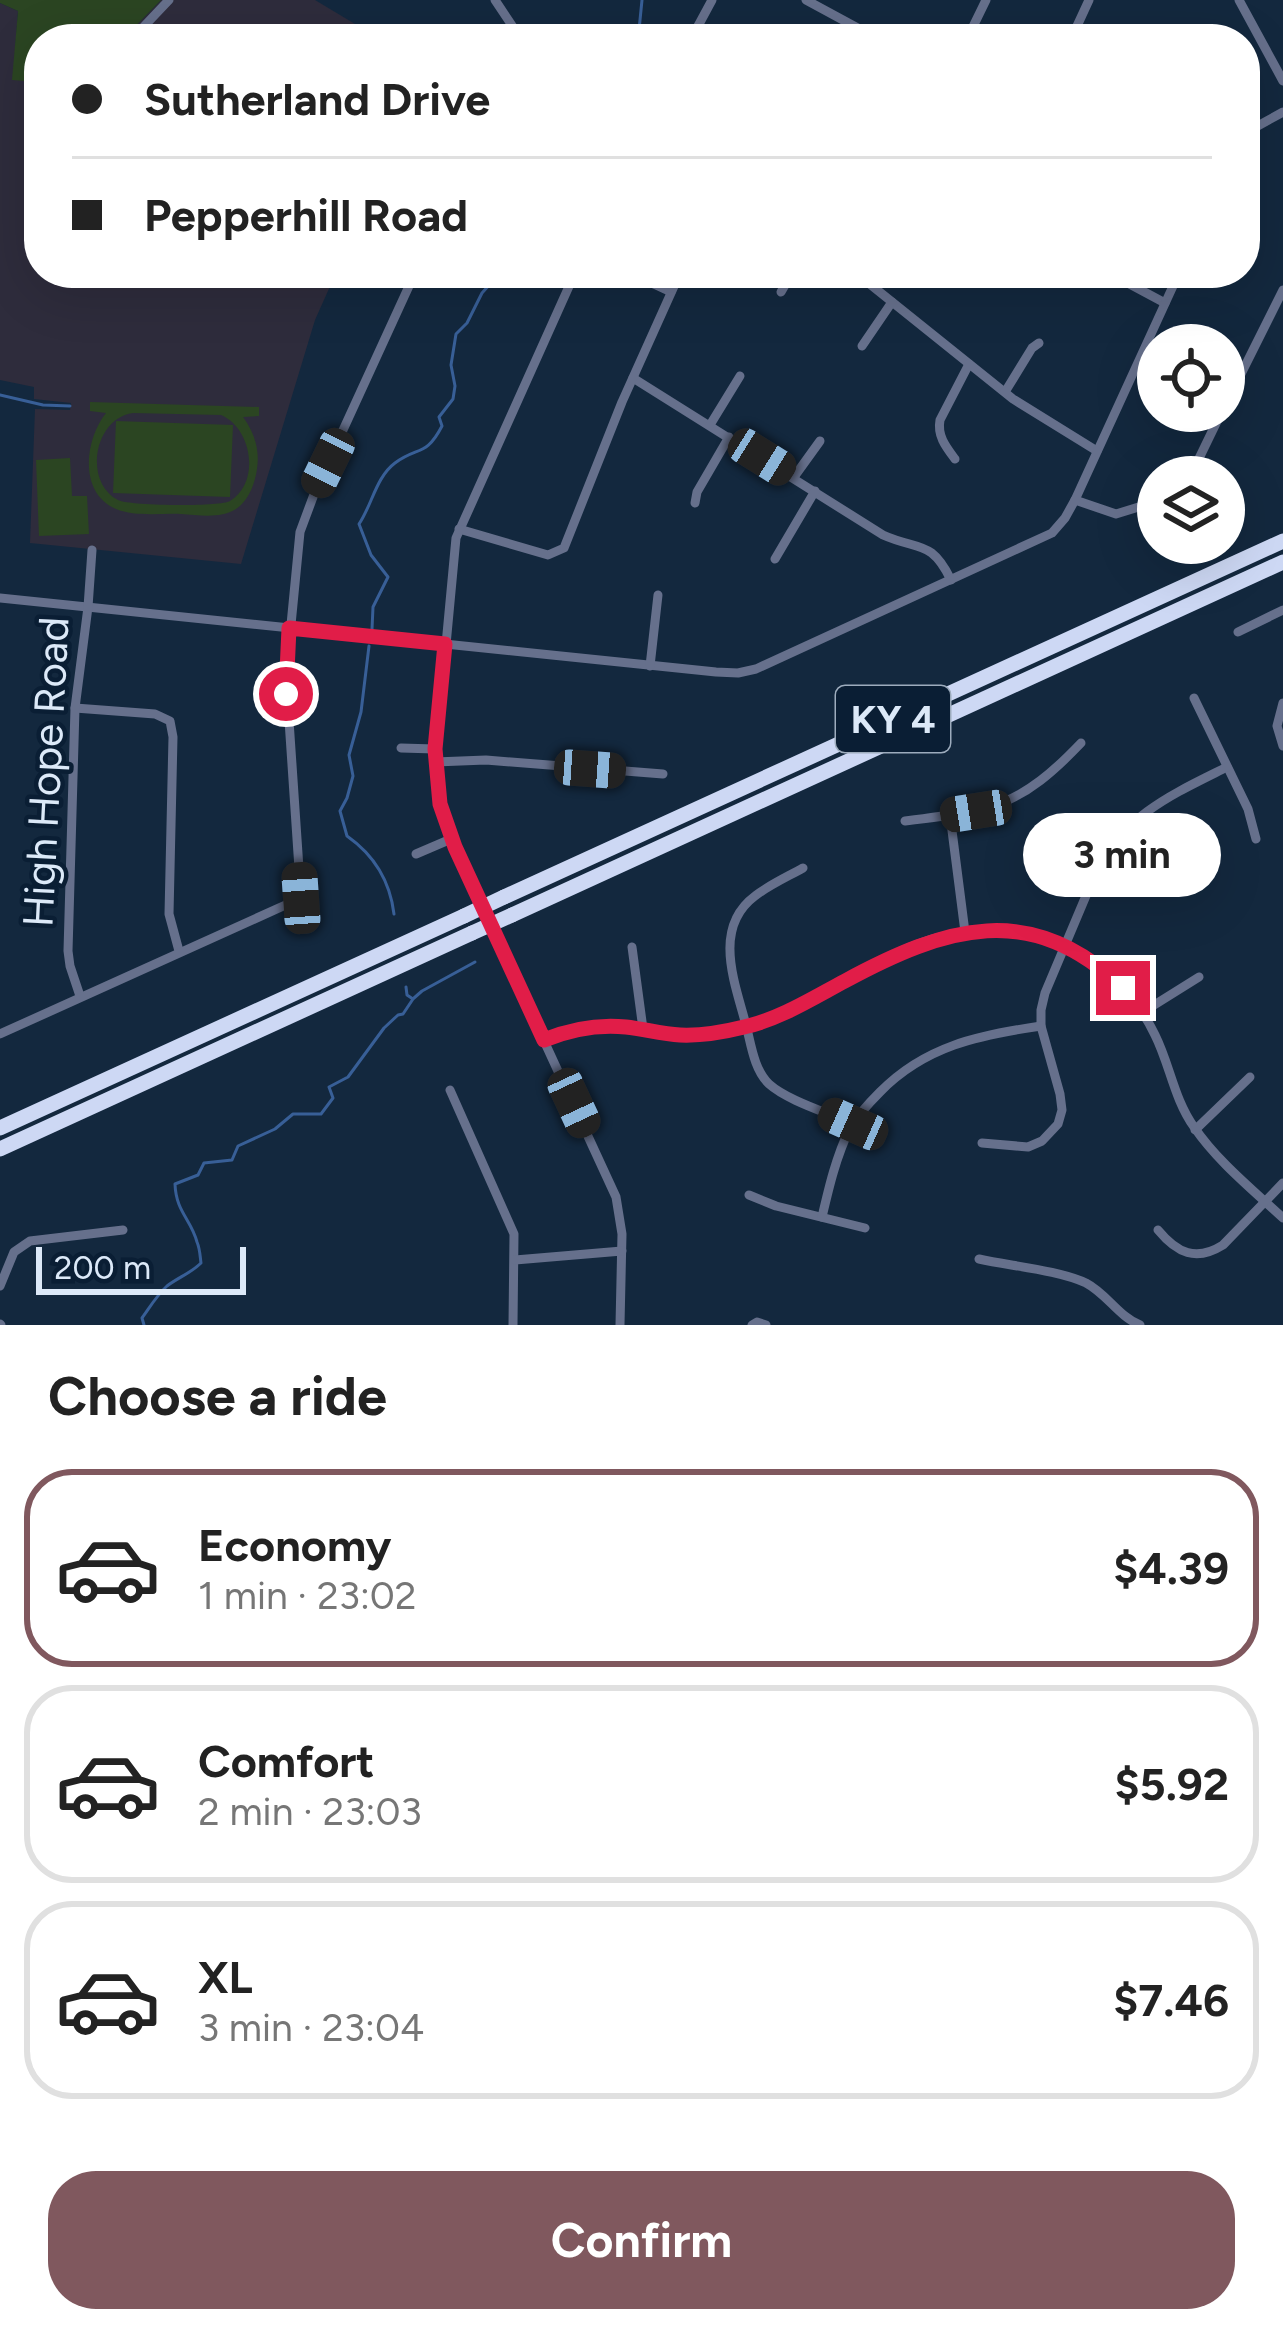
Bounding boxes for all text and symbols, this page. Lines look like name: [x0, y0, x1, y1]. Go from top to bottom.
text: Sutherland Drive: [144, 72, 490, 126]
text: Pepperhill Road: [144, 188, 468, 242]
map controls: [1137, 324, 1245, 564]
button: locate: [1137, 324, 1245, 432]
car: [296, 423, 360, 503]
car: [722, 423, 802, 491]
button: layers: [1137, 456, 1245, 564]
street label: High Hope Road: [12, 616, 80, 928]
route start: [259, 667, 313, 721]
road number: KY 4: [836, 686, 950, 752]
car: [553, 749, 627, 789]
car: [938, 788, 1014, 834]
callout: 3 min: [1024, 814, 1222, 898]
text: 3 min: [1073, 831, 1171, 878]
car: [281, 861, 321, 935]
route end: [1096, 961, 1150, 1015]
car: [542, 1063, 606, 1143]
car: [813, 1093, 893, 1155]
scale bar: [36, 1241, 246, 1294]
text: 200 m: [54, 1248, 151, 1287]
text: Choose a ride: [48, 1364, 387, 1429]
icon: car: [54, 1514, 162, 1622]
text: Economy: [198, 1518, 391, 1572]
text: $4.39: [1113, 1541, 1229, 1595]
text: 1 min · 23:02: [198, 1572, 417, 1619]
icon: car: [54, 1730, 162, 1838]
text: Comfort: [198, 1734, 374, 1788]
text: $5.92: [1115, 1757, 1229, 1811]
text: 2 min · 23:03: [198, 1788, 422, 1835]
icon: car: [54, 1946, 162, 2054]
text: XL: [198, 1950, 253, 2004]
text: $7.46: [1113, 1973, 1229, 2027]
text: 3 min · 23:04: [198, 2004, 424, 2051]
button: Confirm: [48, 2171, 1235, 2309]

